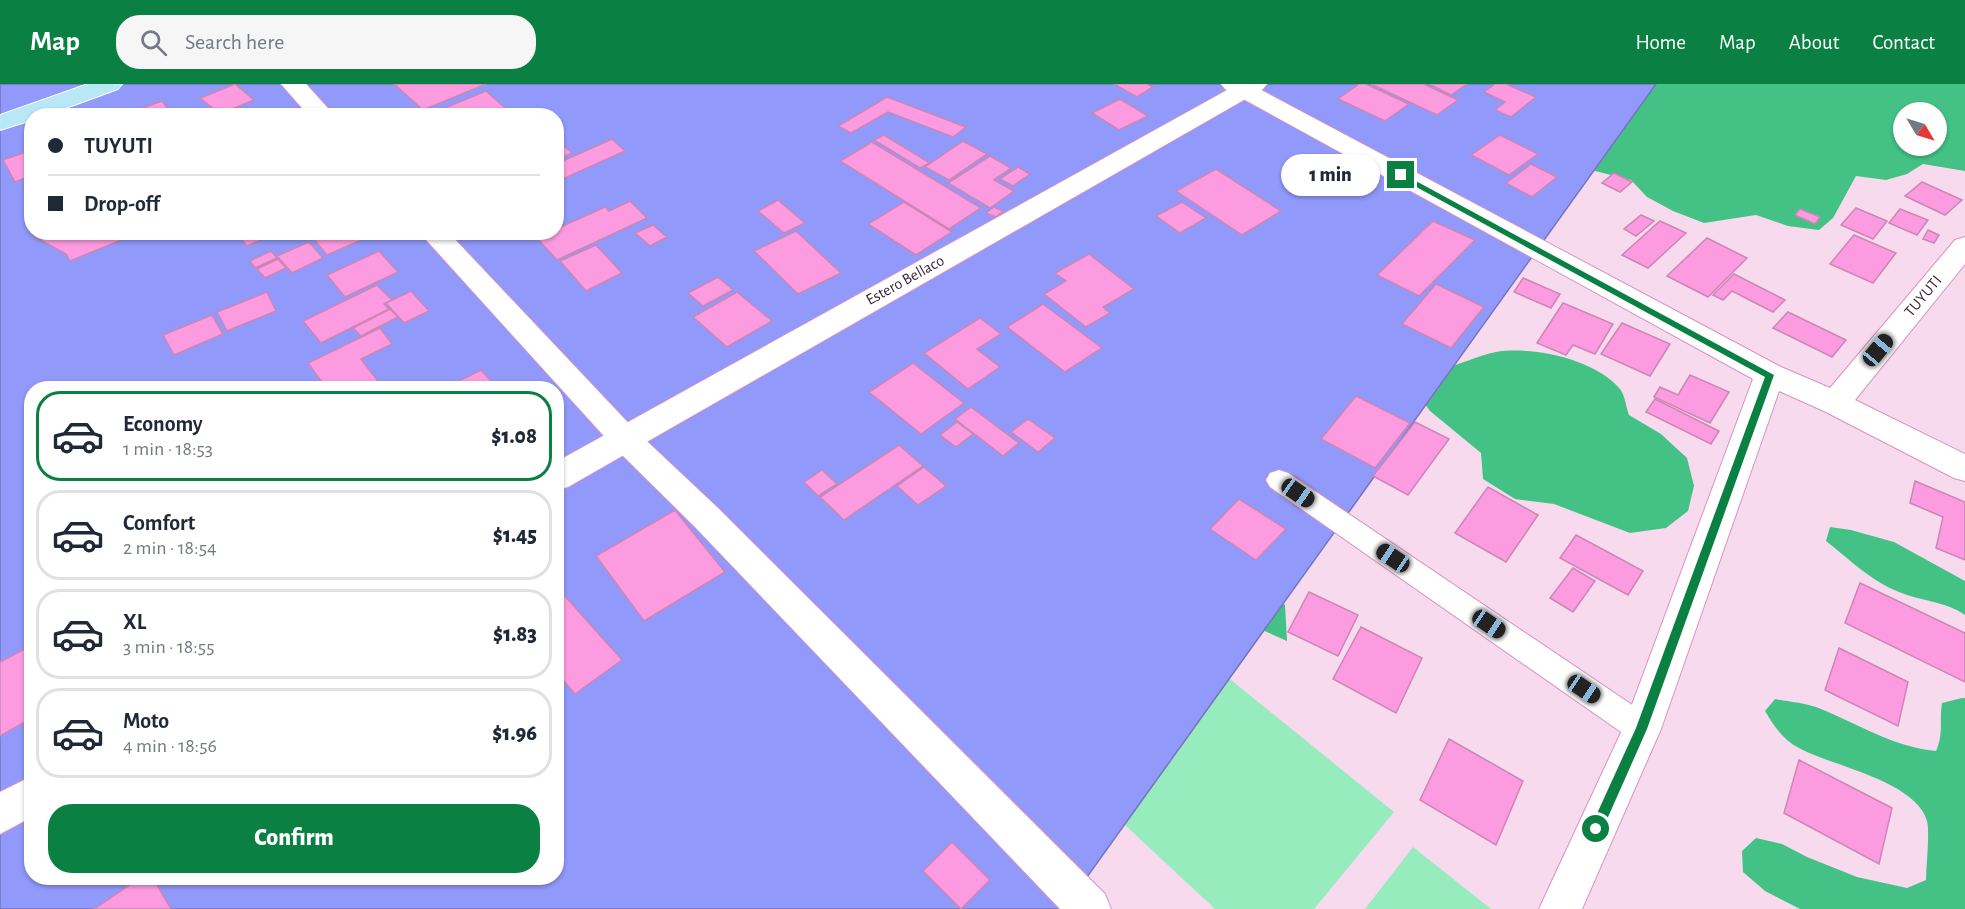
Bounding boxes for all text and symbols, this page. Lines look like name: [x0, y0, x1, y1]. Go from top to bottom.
search box: [116, 15, 536, 69]
icon: search: [137, 26, 170, 59]
text: Map: [30, 28, 80, 56]
text: Search here: [185, 31, 284, 53]
text: Home: [1635, 32, 1686, 53]
text: Map: [1719, 32, 1756, 53]
text: About: [1789, 32, 1839, 53]
text: Contact: [1872, 32, 1935, 53]
north arrow: [1893, 102, 1947, 156]
map controls: [1893, 102, 1947, 156]
text: TUYUTI: [84, 135, 153, 157]
callout: 1 min: [1281, 154, 1380, 196]
route end: [1387, 161, 1414, 188]
text: 1 min: [1309, 165, 1352, 185]
text: Drop-off: [84, 193, 160, 215]
street label: Estero Bellaco: [863, 252, 947, 308]
street label: TUYUTI: [1901, 272, 1945, 320]
car: [1860, 330, 1896, 370]
icon: car: [51, 409, 105, 463]
text: Economy: [123, 413, 203, 435]
text: $1.08: [491, 425, 537, 447]
text: 1 min · 18:53: [123, 439, 213, 459]
car: [1278, 475, 1318, 511]
icon: car: [51, 508, 105, 562]
text: Comfort: [123, 512, 195, 534]
text: $1.45: [493, 524, 537, 546]
text: 2 min · 18:54: [123, 538, 217, 558]
car: [1373, 540, 1413, 576]
car: [1469, 606, 1509, 642]
icon: car: [51, 607, 105, 661]
text: XL: [123, 611, 146, 633]
text: $1.83: [493, 623, 537, 645]
text: 3 min · 18:55: [123, 637, 215, 657]
car: [1564, 671, 1604, 707]
icon: car: [51, 706, 105, 760]
text: Moto: [123, 710, 169, 732]
text: $1.96: [492, 722, 537, 744]
text: 4 min · 18:56: [123, 736, 217, 756]
button: Confirm: [48, 804, 540, 873]
route start: [1582, 815, 1609, 842]

